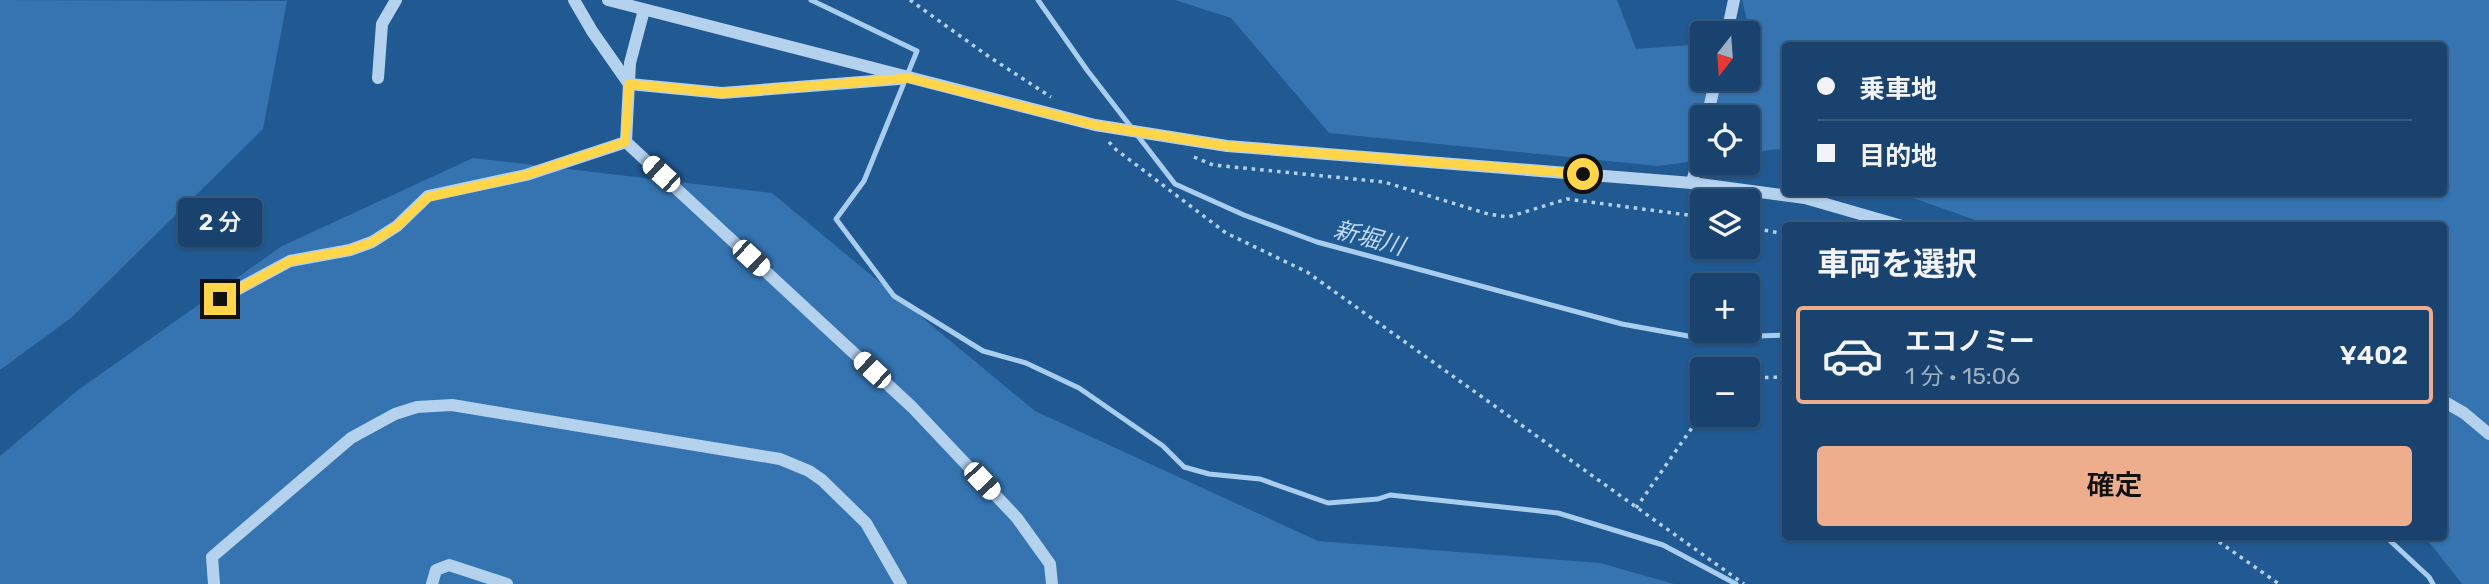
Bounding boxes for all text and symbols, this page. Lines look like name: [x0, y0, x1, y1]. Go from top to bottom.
north arrow: [1690, 21, 1760, 91]
map controls: [1690, 21, 1760, 427]
text: 乗車地: [1859, 74, 1937, 105]
button: locate: [1690, 105, 1760, 175]
text: 目的地: [1859, 141, 1937, 172]
car: [639, 152, 684, 196]
route start: [1567, 158, 1599, 190]
button: layers: [1690, 189, 1760, 259]
callout: 2 分: [178, 198, 262, 246]
text: 2 分: [199, 208, 241, 236]
water label: 新堀川: [1331, 215, 1410, 262]
car: [729, 236, 774, 280]
text: 車両を選択: [1817, 245, 1977, 283]
button: +: [1690, 273, 1760, 343]
route end: [204, 283, 236, 315]
icon: car: [1821, 324, 1884, 387]
text: エコノミー: [1905, 326, 2035, 357]
text: ¥402: [2339, 340, 2408, 371]
car: [850, 348, 895, 392]
button: −: [1690, 357, 1760, 427]
text: 1 分 · 15:06: [1905, 362, 2020, 390]
button: 確定: [1817, 446, 2412, 526]
car: [960, 458, 1005, 504]

